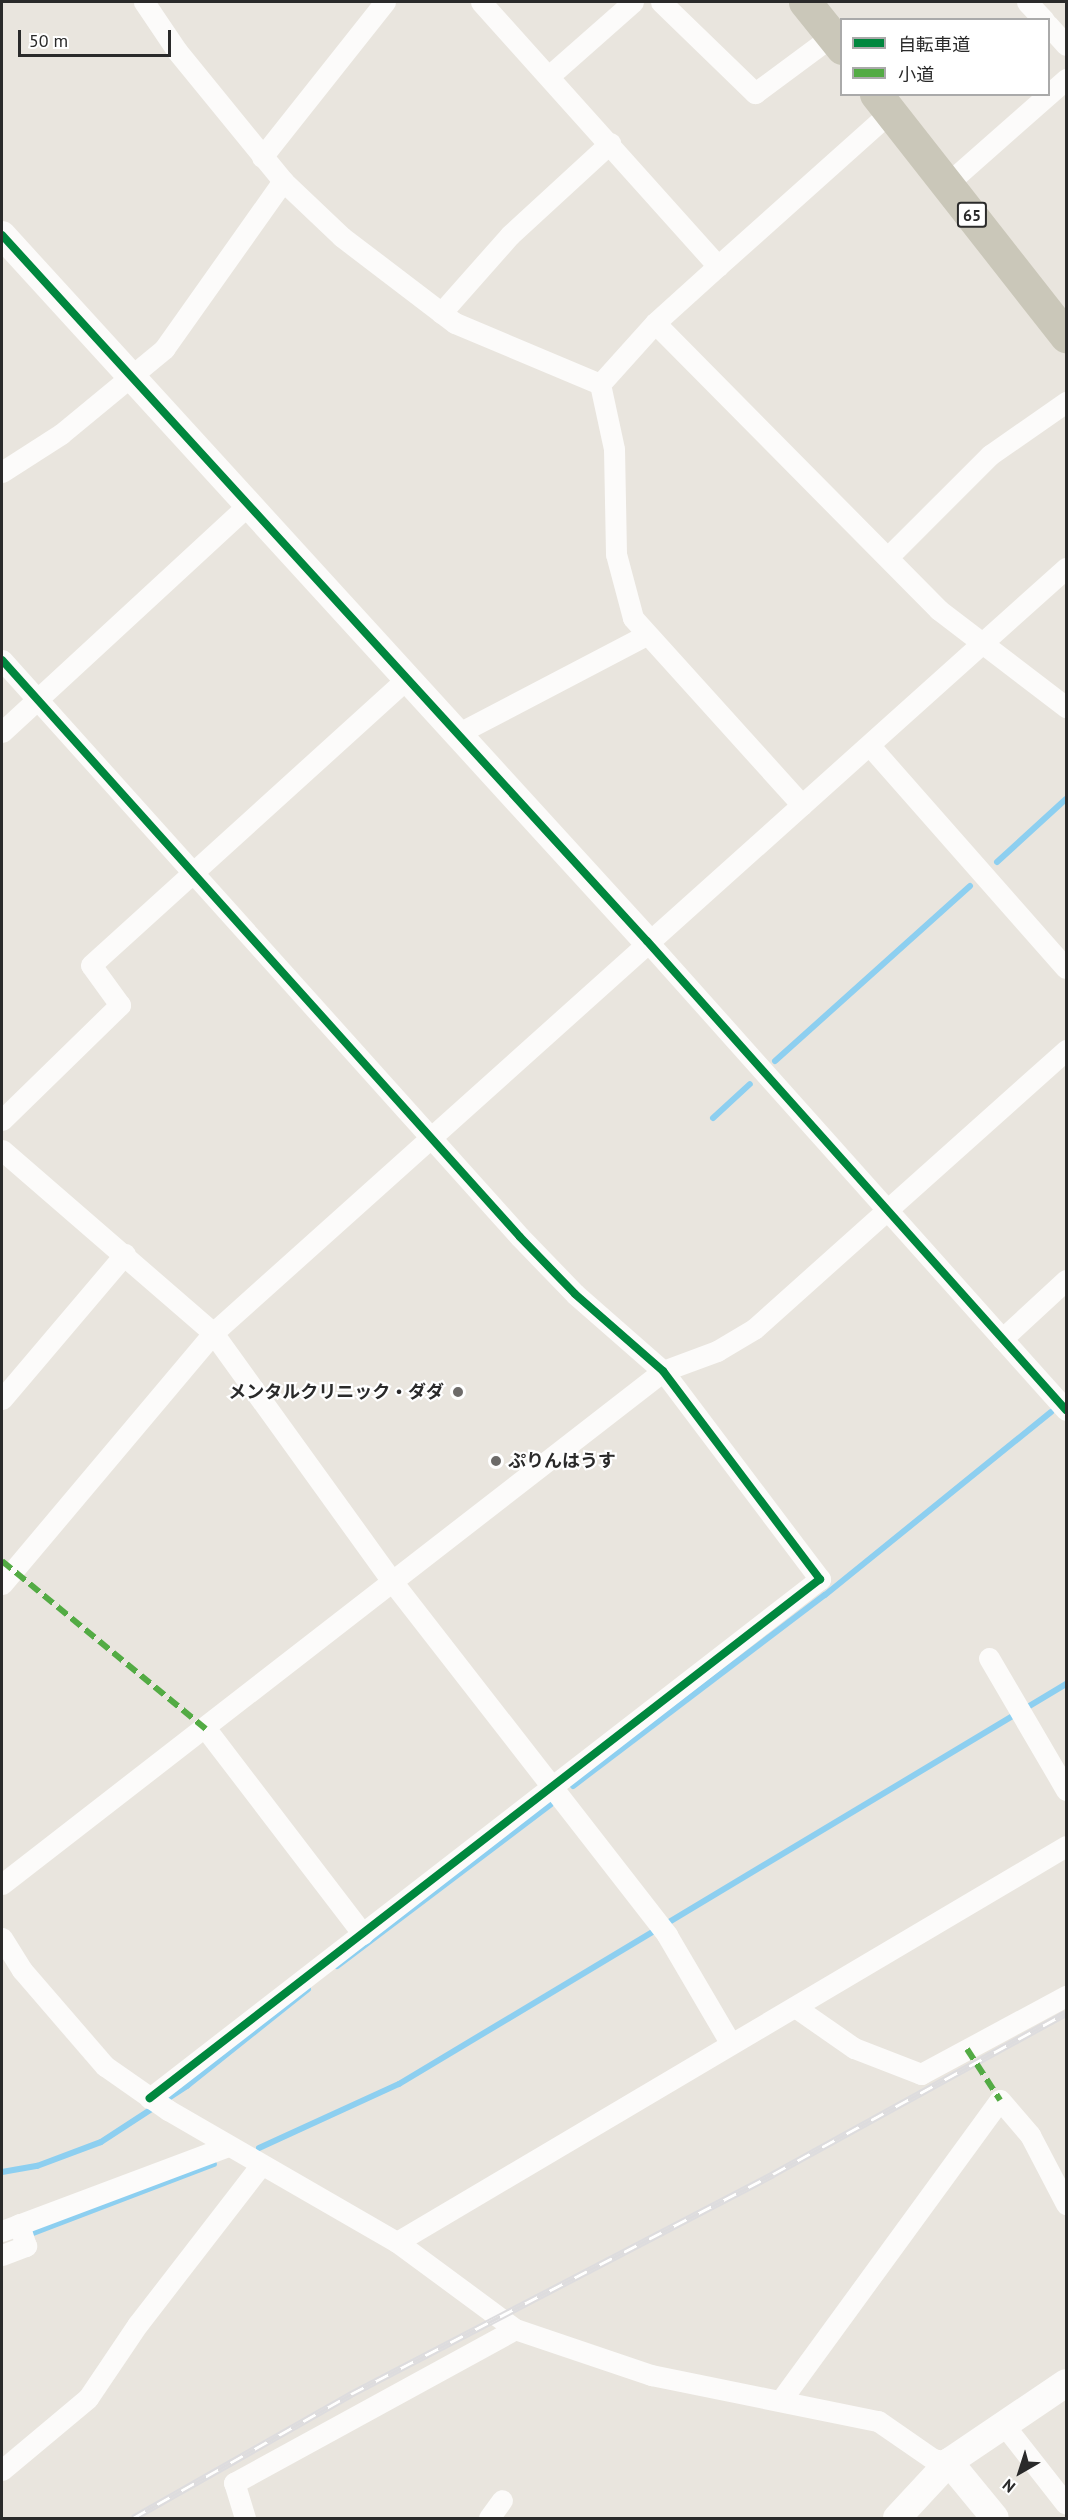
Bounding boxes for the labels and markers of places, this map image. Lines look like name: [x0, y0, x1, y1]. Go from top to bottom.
place label: メンタルクリニック・ダダ: [228, 1381, 444, 1403]
marker: メンタルクリニック・ダダ: [449, 1383, 467, 1401]
place label: ぷりんはうす: [508, 1450, 616, 1472]
marker: ぷりんはうす: [489, 1454, 503, 1468]

